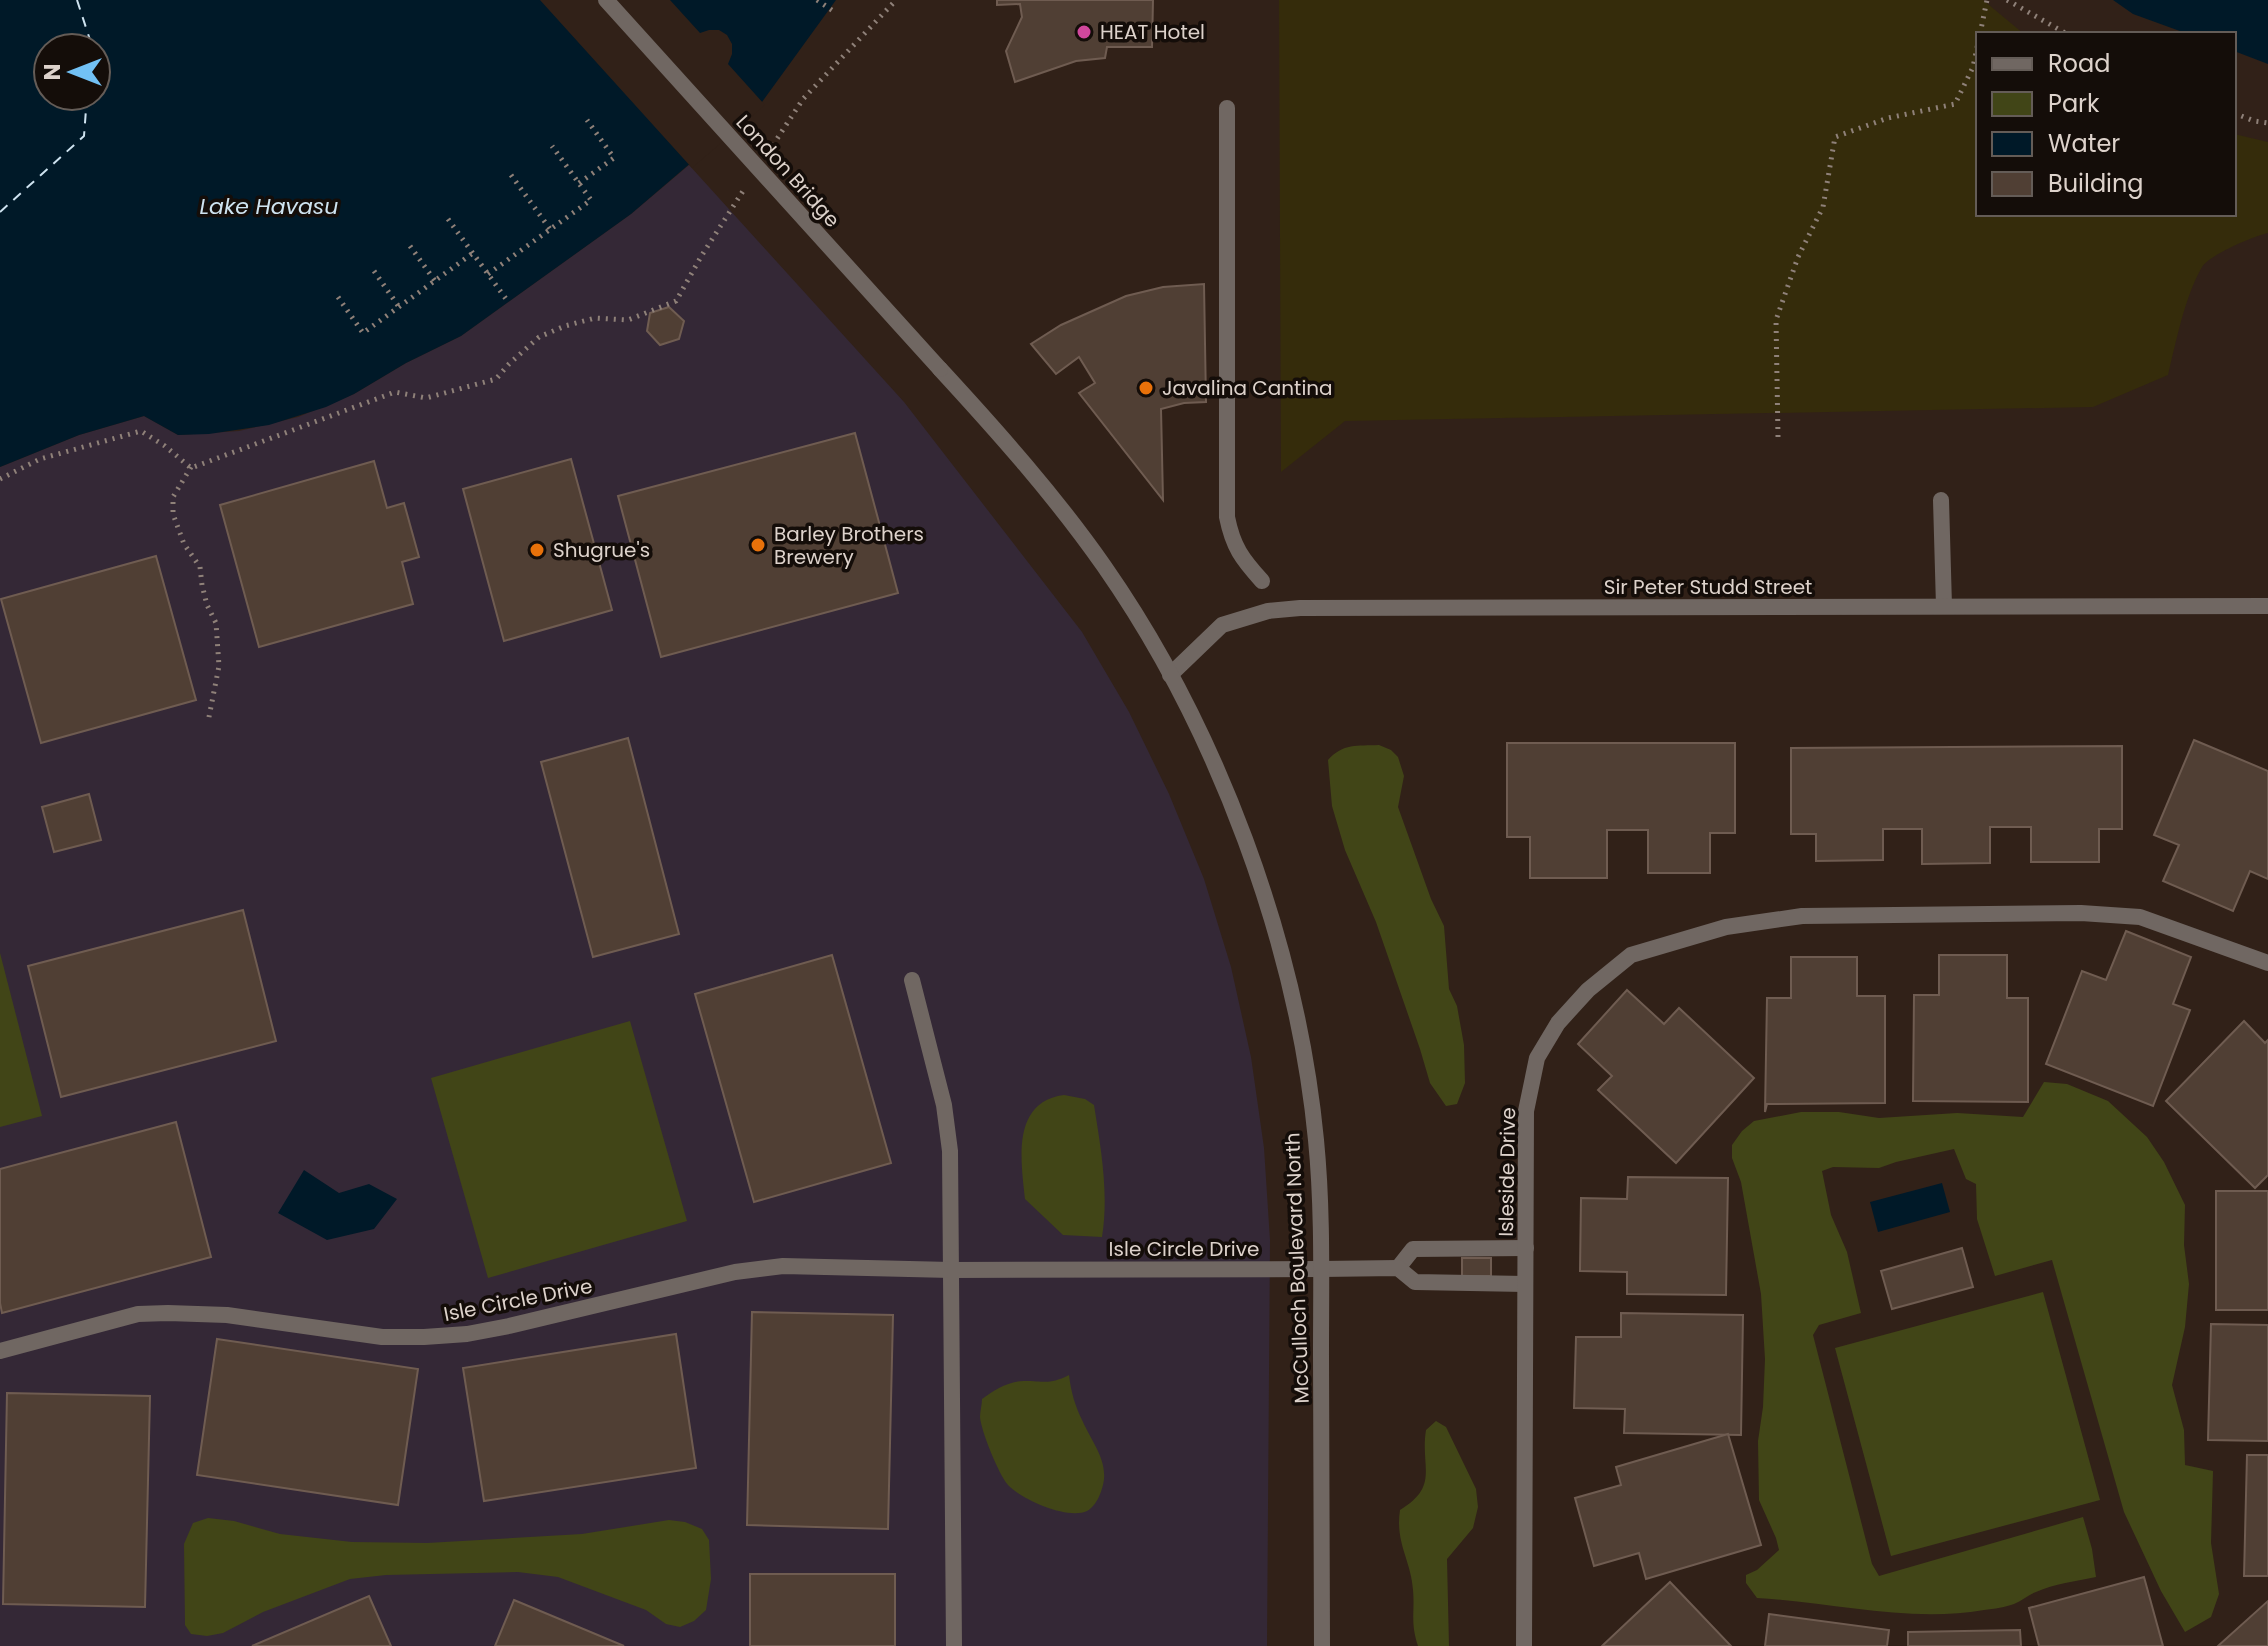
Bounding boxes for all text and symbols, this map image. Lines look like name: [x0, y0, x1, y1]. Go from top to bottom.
place label: HEAT Hotel: [1100, 18, 1205, 46]
marker: HEAT Hotel: [1075, 23, 1093, 41]
north arrow: [32, 32, 112, 112]
legend: [1976, 32, 2236, 216]
text: Road: [2048, 47, 2110, 80]
text: N: [37, 64, 68, 80]
text: Park: [2048, 87, 2100, 120]
street label: London Bridge: [730, 109, 846, 233]
text: Water: [2048, 127, 2120, 160]
text: Building: [2048, 167, 2144, 200]
water label: Lake Havasu: [200, 191, 338, 222]
place label: Javalina Cantina: [1162, 374, 1333, 402]
marker: Javalina Cantina: [1137, 379, 1155, 397]
place label: Barley Brothers Brewery: [774, 520, 924, 571]
place label: Shugrue's: [553, 536, 650, 564]
marker: Barley Brothers Brewery: [749, 536, 767, 554]
marker: Shugrue's: [528, 541, 546, 559]
street label: Sir Peter Studd Street: [1604, 573, 1812, 601]
street label: Isleside Drive: [1492, 1107, 1522, 1237]
street label: McCulloch Boulevard North: [1278, 1132, 1316, 1404]
street label: Isle Circle Drive: [1109, 1235, 1259, 1263]
street label: Isle Circle Drive: [441, 1272, 595, 1328]

